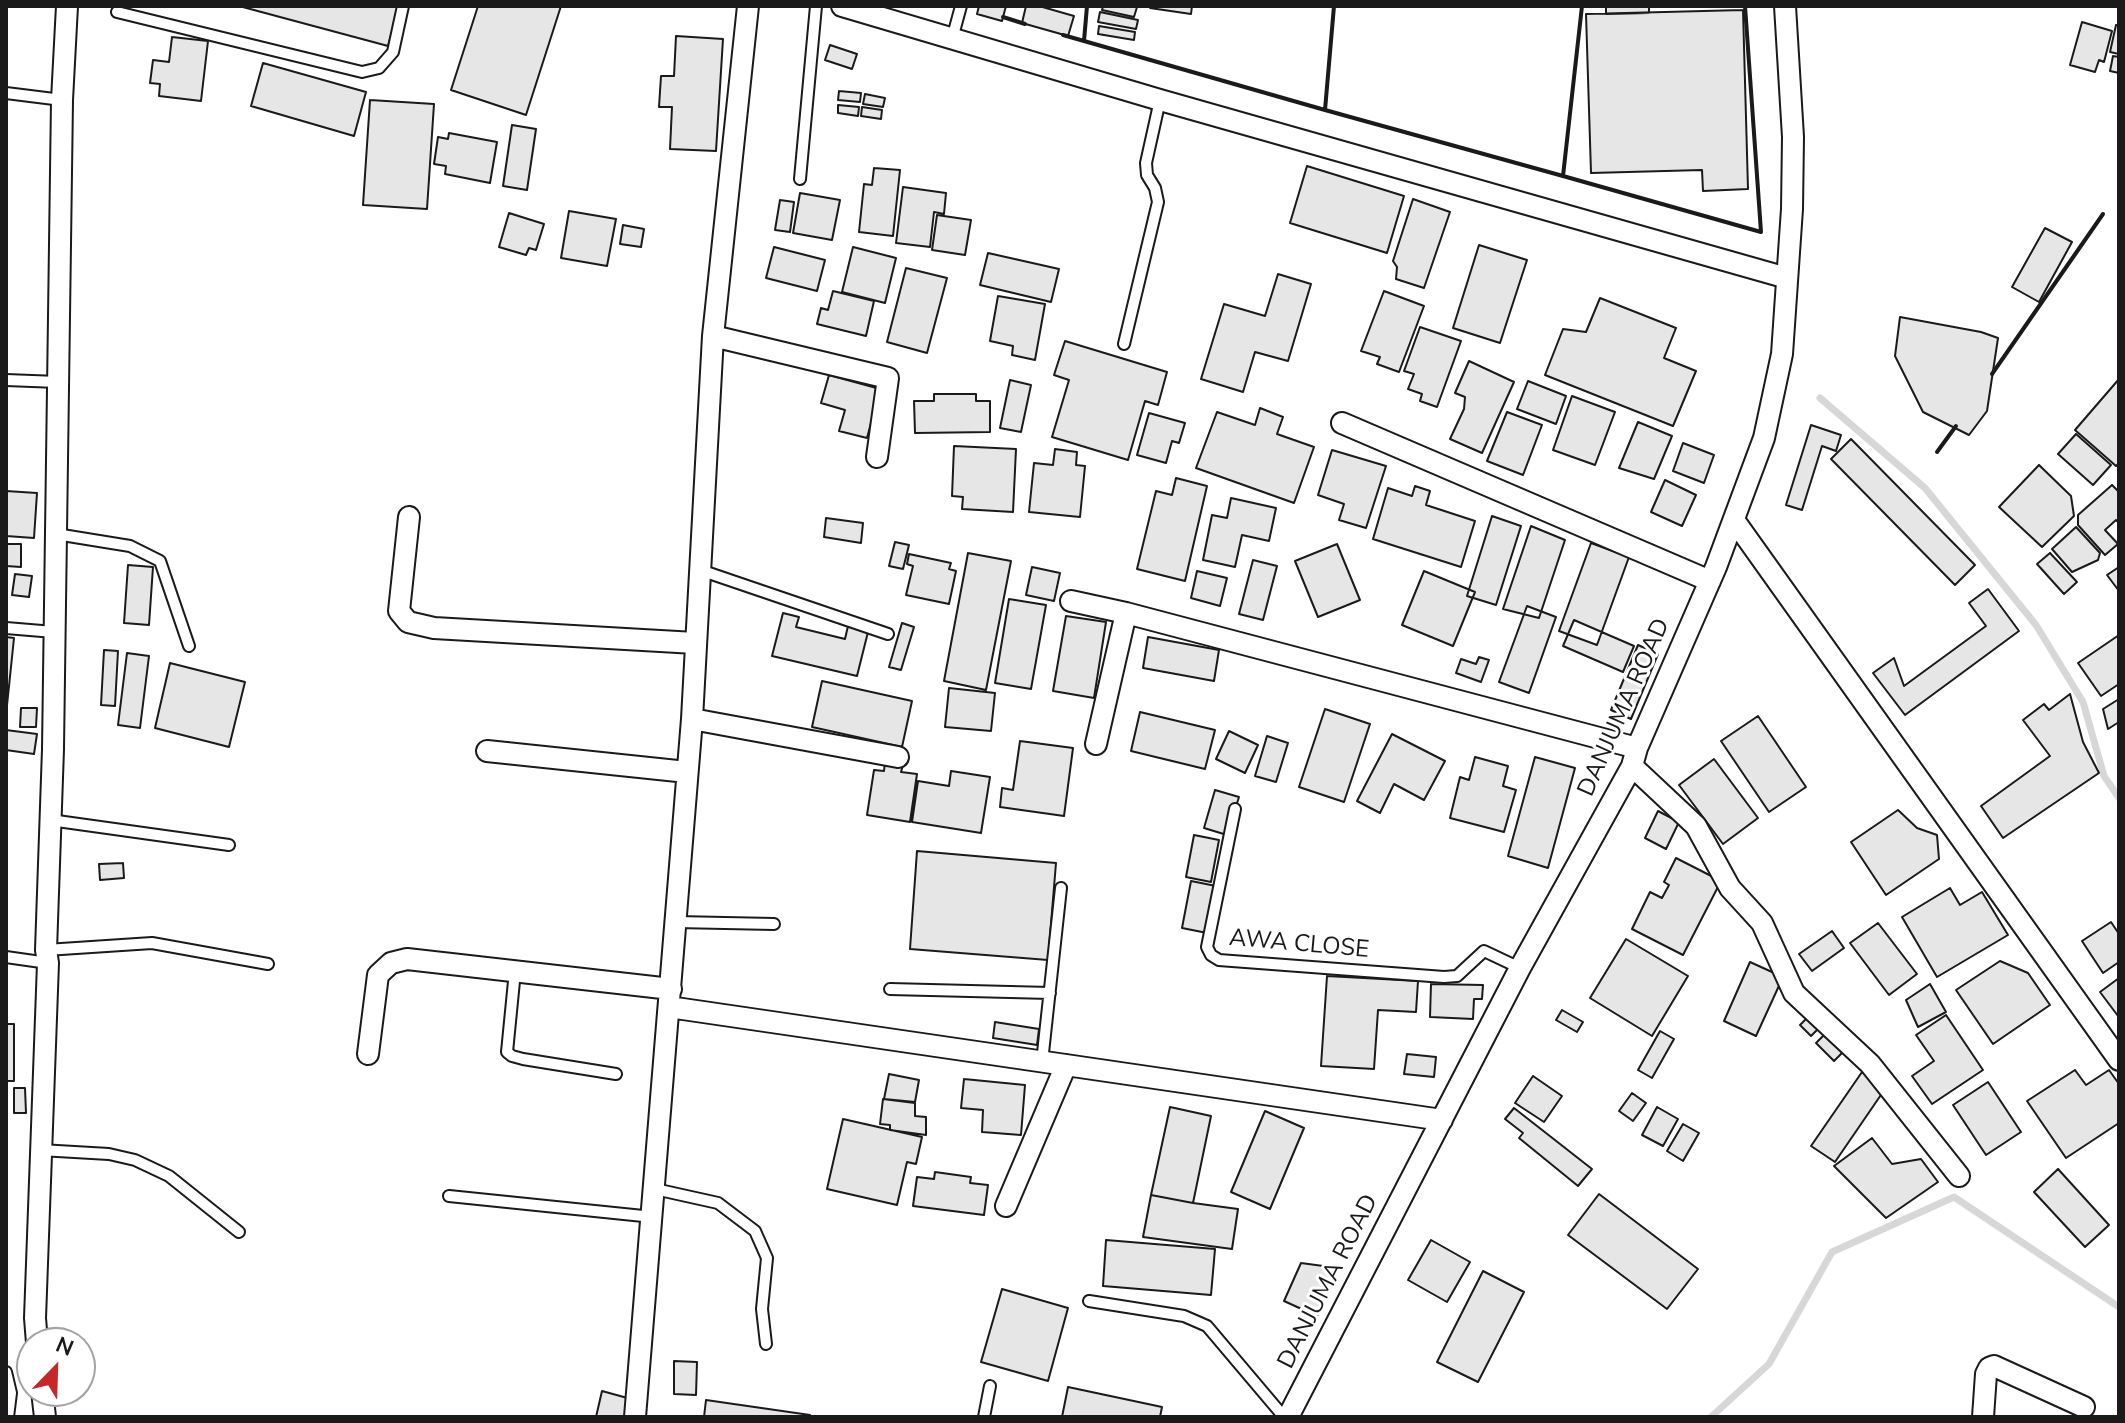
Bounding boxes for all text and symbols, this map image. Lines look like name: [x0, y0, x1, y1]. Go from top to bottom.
street label: DANJUMA ROAD: [1573, 615, 1677, 801]
street label: AWA CLOSE: [1228, 925, 1370, 965]
street label: DANJUMA ROAD: [1273, 1190, 1385, 1374]
north arrow: [16, 1327, 96, 1407]
text: N: [51, 1330, 78, 1364]

